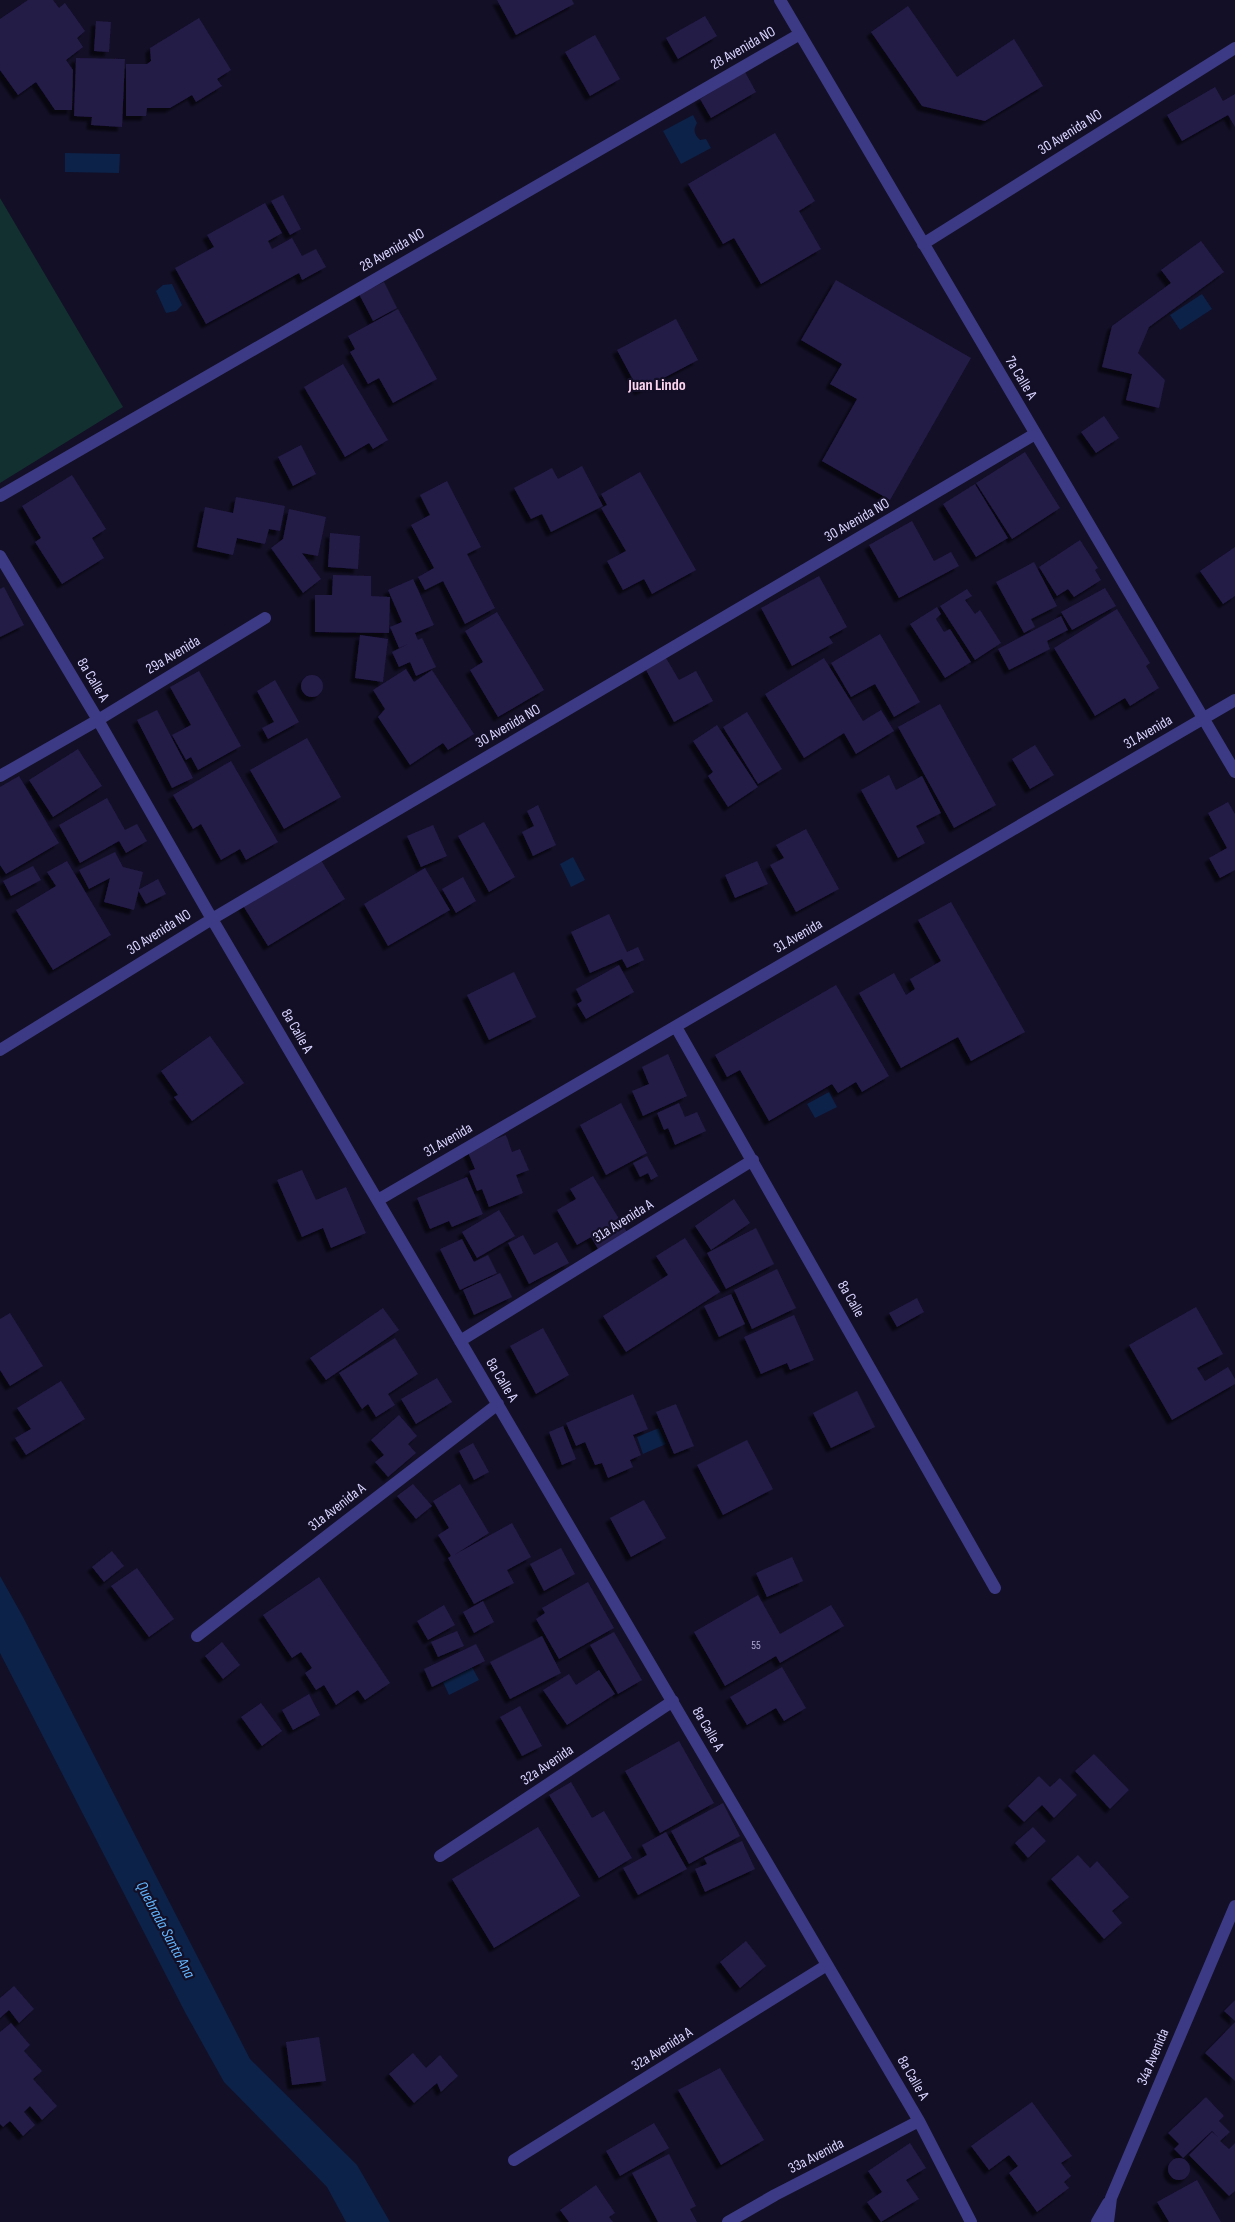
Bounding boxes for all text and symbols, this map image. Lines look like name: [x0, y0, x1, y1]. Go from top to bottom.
street label: 28 Avenida NO: [707, 22, 779, 74]
street label: 30 Avenida NO: [1034, 105, 1106, 159]
street label: 28 Avenida NO: [356, 224, 428, 276]
street label: 7a Calle A: [1001, 353, 1042, 404]
district label: Juan Lindo: [627, 376, 686, 395]
street label: 30 Avenida NO: [821, 494, 893, 546]
street label: 29a Avenida: [142, 631, 204, 679]
street label: 8a Calle A: [73, 655, 114, 706]
street label: 30 Avenida NO: [472, 700, 544, 752]
street label: 31 Avenida: [1120, 710, 1176, 754]
street label: 30 Avenida NO: [123, 905, 195, 959]
street label: 31 Avenida: [770, 914, 826, 958]
street label: 8a Calle A: [277, 1005, 317, 1057]
street label: 31 Avenida: [420, 1118, 476, 1162]
street label: 31a Avenida A: [589, 1195, 657, 1247]
street label: 8a Calle: [833, 1277, 869, 1321]
street label: 8a Calle A: [482, 1355, 523, 1406]
street label: 31a Avenida A: [304, 1478, 370, 1535]
house number: 55: [751, 1638, 761, 1653]
street label: 8a Calle A: [688, 1703, 728, 1755]
street label: 32a Avenida: [517, 1740, 577, 1790]
water label: Quebrada Santa Ana: [131, 1878, 199, 1982]
street label: 32a Avenida A: [628, 2022, 697, 2075]
street label: 34a Avenida: [1133, 2025, 1174, 2088]
street label: 8a Calle A: [893, 2052, 933, 2104]
street label: 33a Avenida: [785, 2134, 847, 2178]

